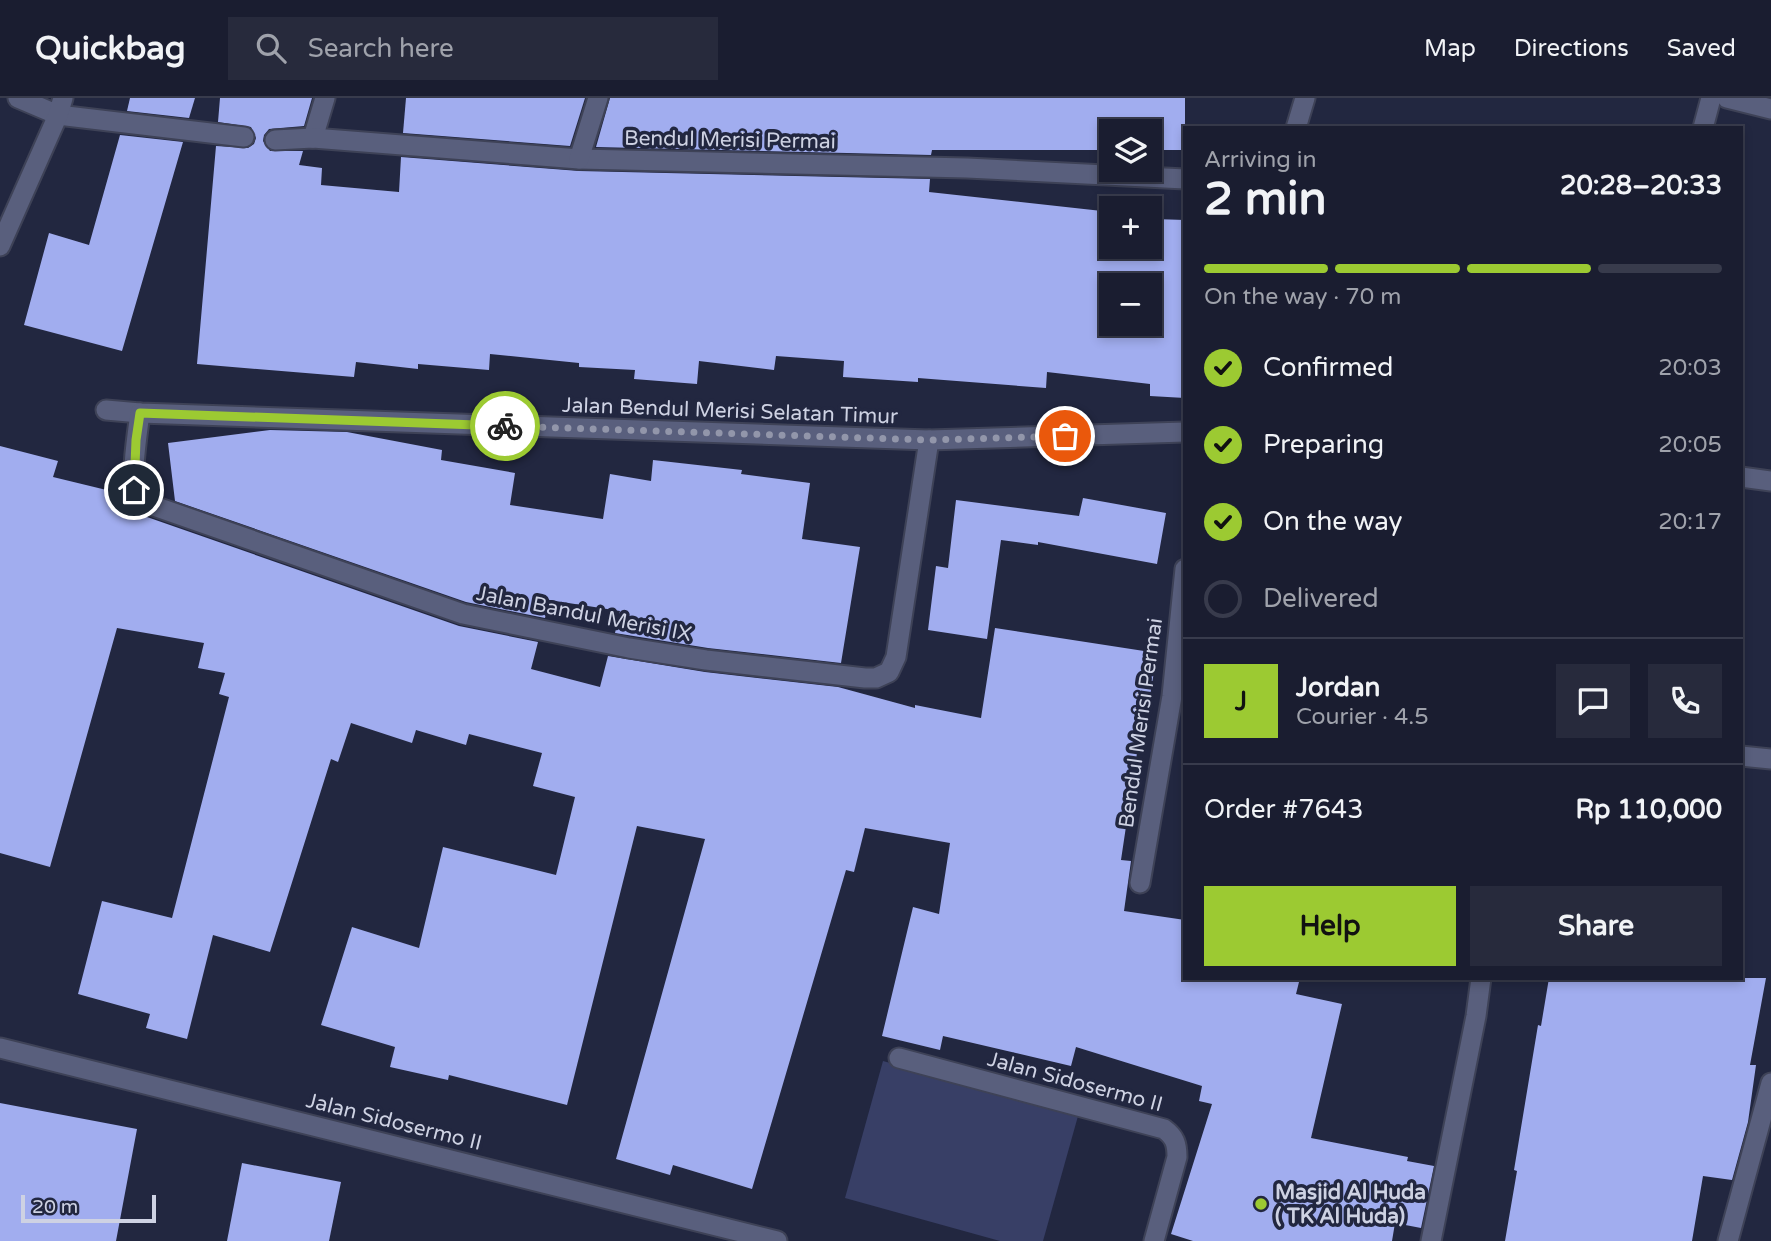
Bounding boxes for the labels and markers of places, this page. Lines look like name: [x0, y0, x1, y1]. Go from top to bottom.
pin: [1035, 406, 1095, 466]
pin: [104, 460, 164, 520]
place label: Masjid Al Huda ( TK Al Huda): [1275, 1180, 1426, 1229]
marker: Masjid Al Huda ( TK Al Huda): [1253, 1196, 1269, 1212]

